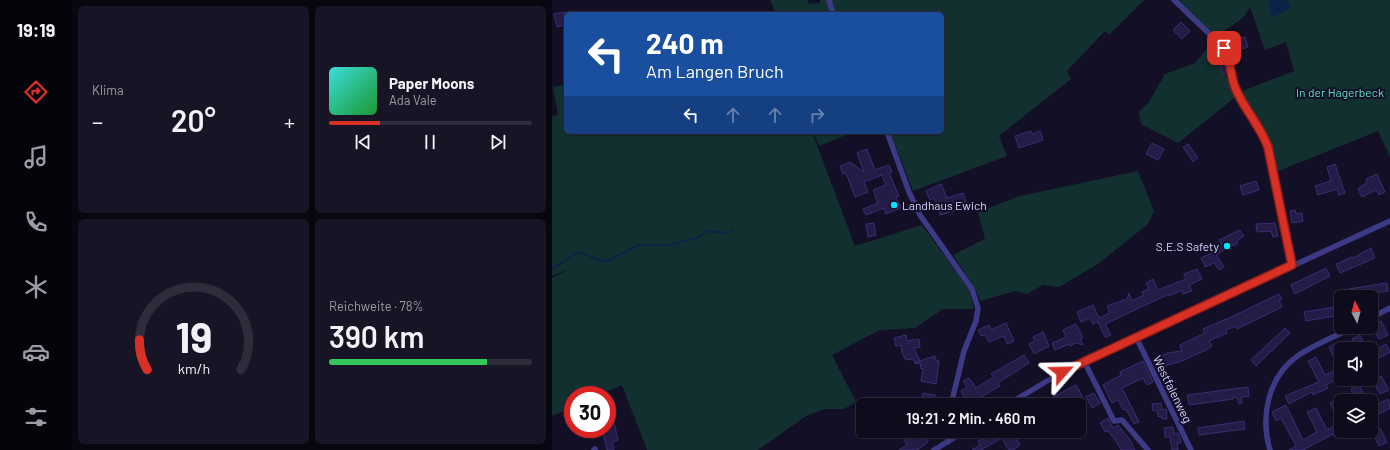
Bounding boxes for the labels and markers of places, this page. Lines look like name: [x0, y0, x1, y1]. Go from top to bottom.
pin: [1207, 31, 1241, 65]
place label: Landhaus Ewich: [902, 198, 987, 212]
marker: Landhaus Ewich: [889, 200, 899, 210]
place label: S.E.S Safety: [1156, 239, 1219, 253]
marker: S.E.S Safety: [1222, 241, 1232, 251]

